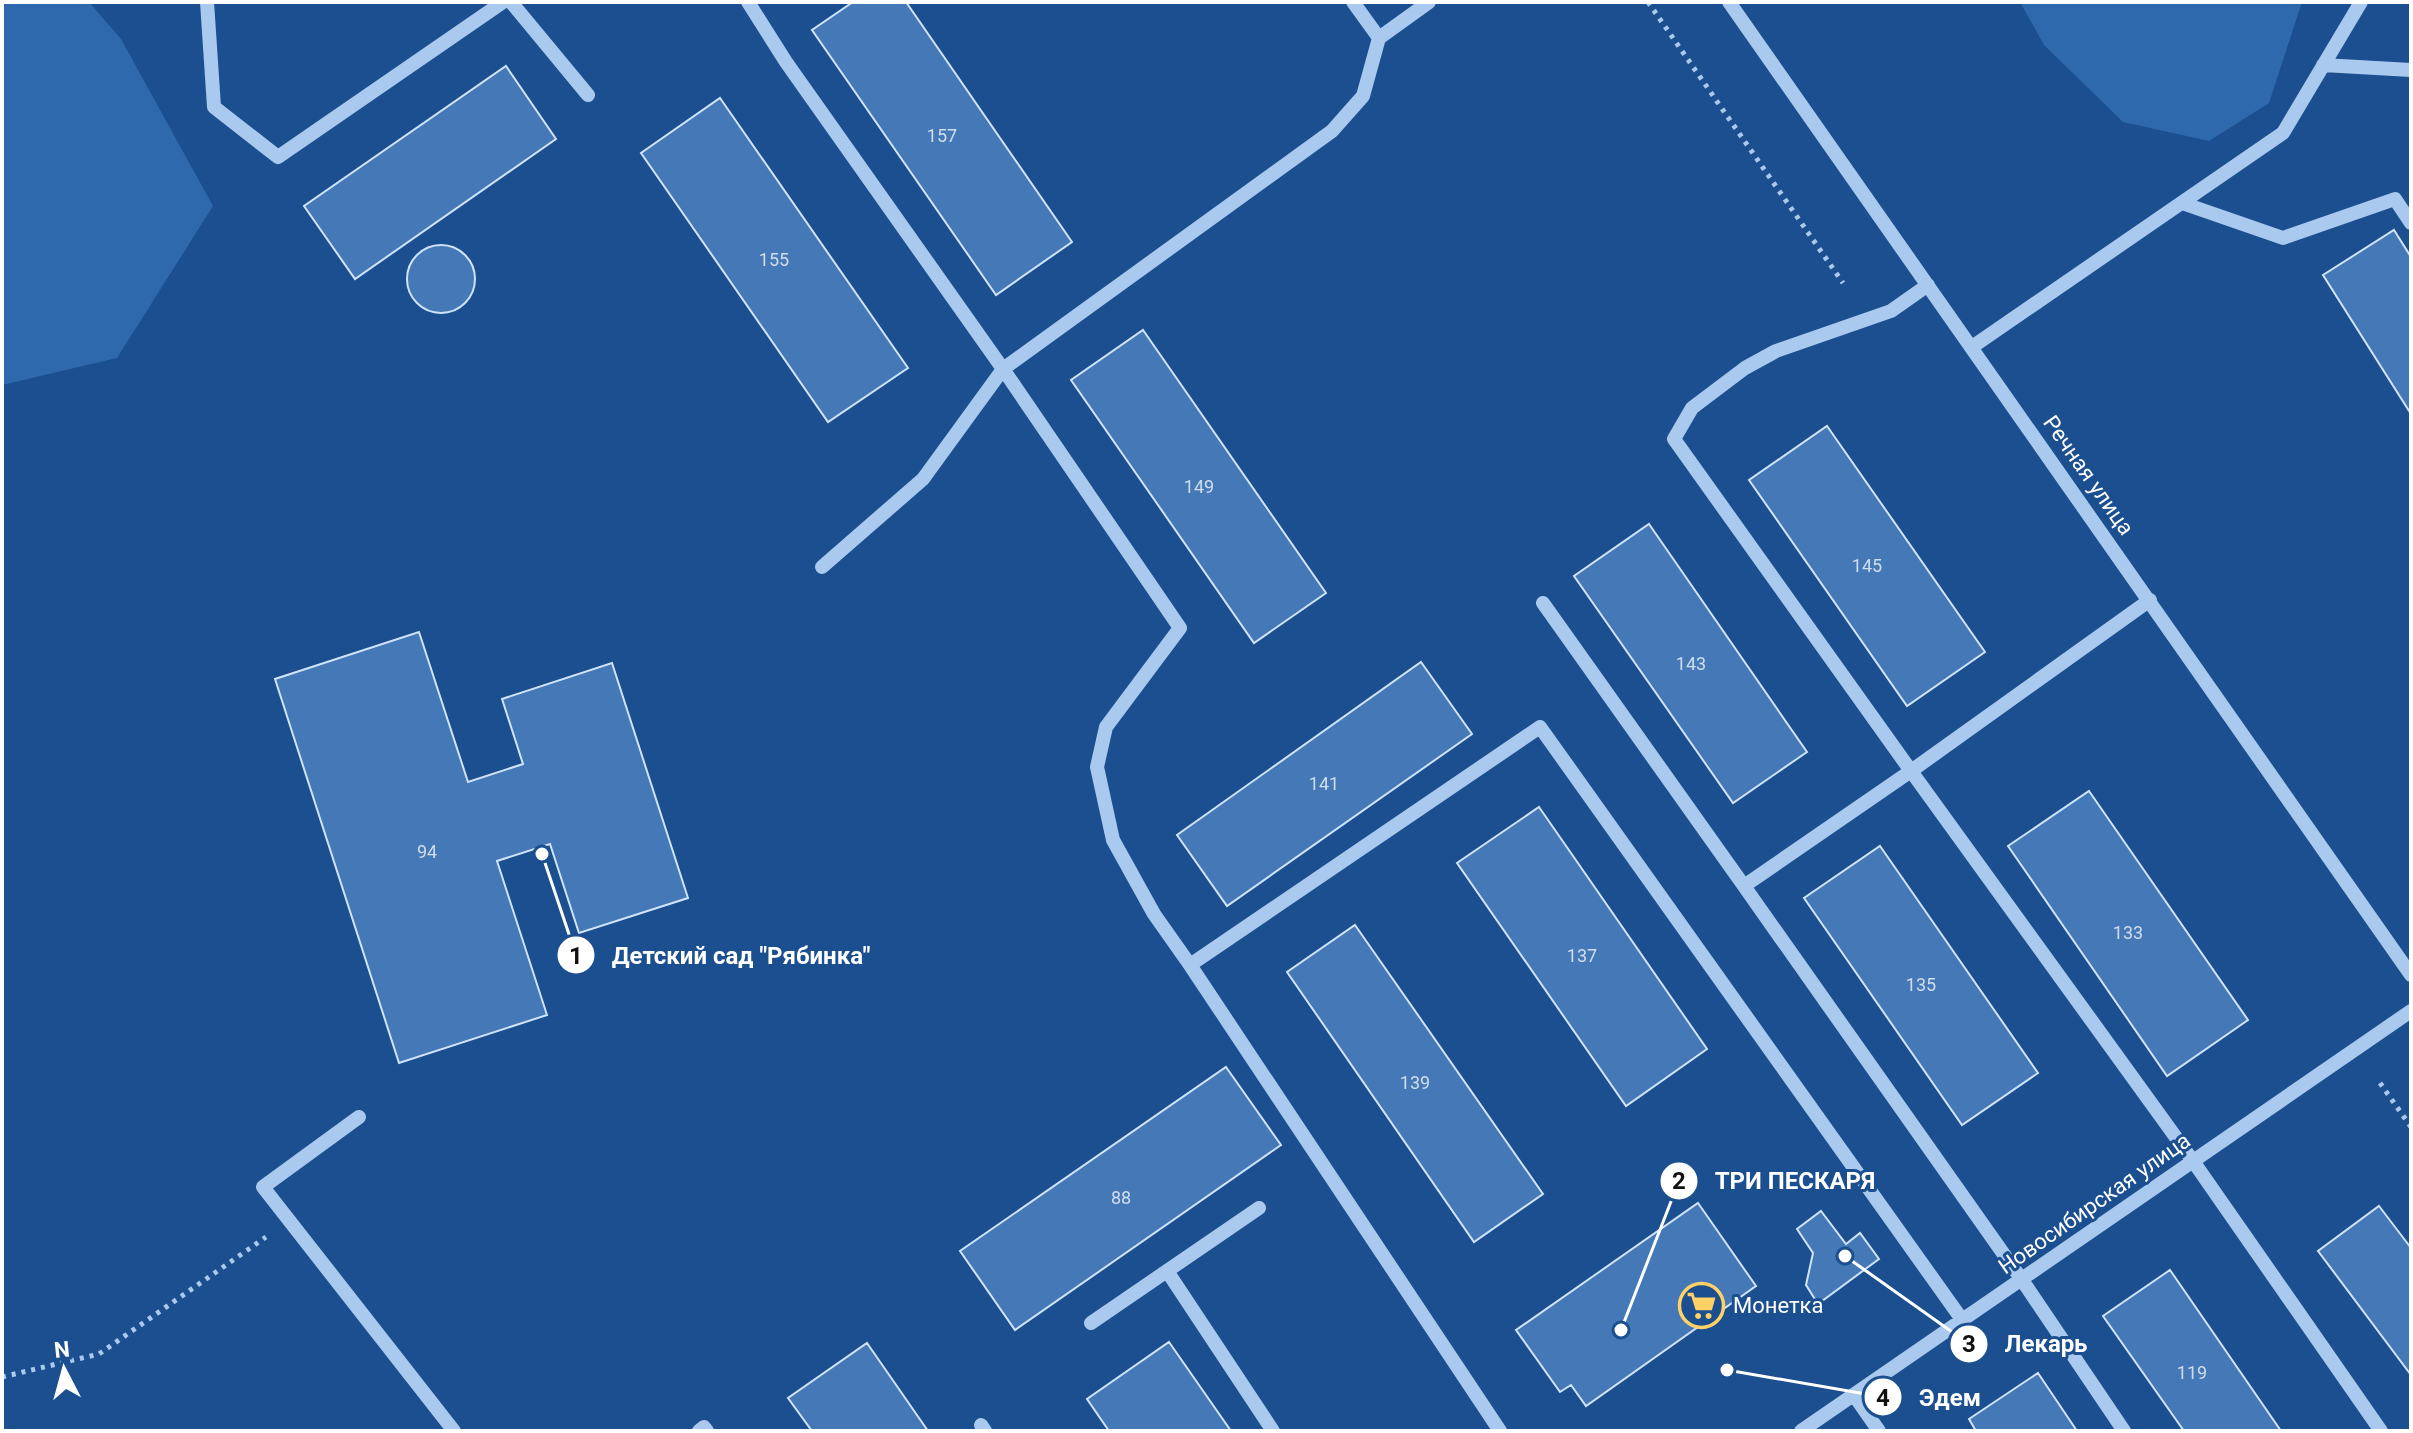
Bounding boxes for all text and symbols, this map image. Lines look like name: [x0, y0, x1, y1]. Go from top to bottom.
house number: 157: [927, 125, 957, 146]
house number: 155: [759, 249, 789, 270]
street label: Речная улица: [2038, 411, 2139, 540]
house number: 149: [1184, 476, 1214, 497]
house number: 145: [1852, 555, 1882, 576]
house number: 143: [1676, 653, 1706, 674]
house number: 141: [1309, 773, 1339, 794]
house number: 94: [417, 841, 437, 862]
house number: 133: [2113, 922, 2143, 943]
callout: Детский сад "Рябинка": [556, 931, 886, 979]
text: 1: [569, 942, 583, 970]
text: Детский сад "Рябинка": [612, 942, 870, 970]
house number: 137: [1567, 945, 1597, 966]
house number: 135: [1906, 974, 1936, 995]
house number: 139: [1400, 1072, 1430, 1093]
street label: Новосибирская улица: [1994, 1128, 2195, 1279]
callout: ТРИ ПЕСКАРЯ: [1659, 1157, 1891, 1205]
text: 2: [1672, 1167, 1686, 1195]
text: ТРИ ПЕСКАРЯ: [1715, 1167, 1875, 1195]
house number: 88: [1111, 1187, 1131, 1208]
supermarket icon: Монетка: [1678, 1281, 1726, 1329]
place label: Монетка: [1733, 1293, 1823, 1318]
callout: Лекарь: [1949, 1320, 2104, 1368]
north arrow: [24, 1329, 104, 1409]
text: 3: [1962, 1330, 1976, 1358]
text: Лекарь: [2005, 1330, 2088, 1358]
text: N: [53, 1336, 71, 1363]
house number: 119: [2177, 1362, 2207, 1383]
callout: Эдем: [1863, 1373, 1997, 1421]
text: 4: [1876, 1384, 1890, 1412]
text: Эдем: [1919, 1384, 1981, 1412]

